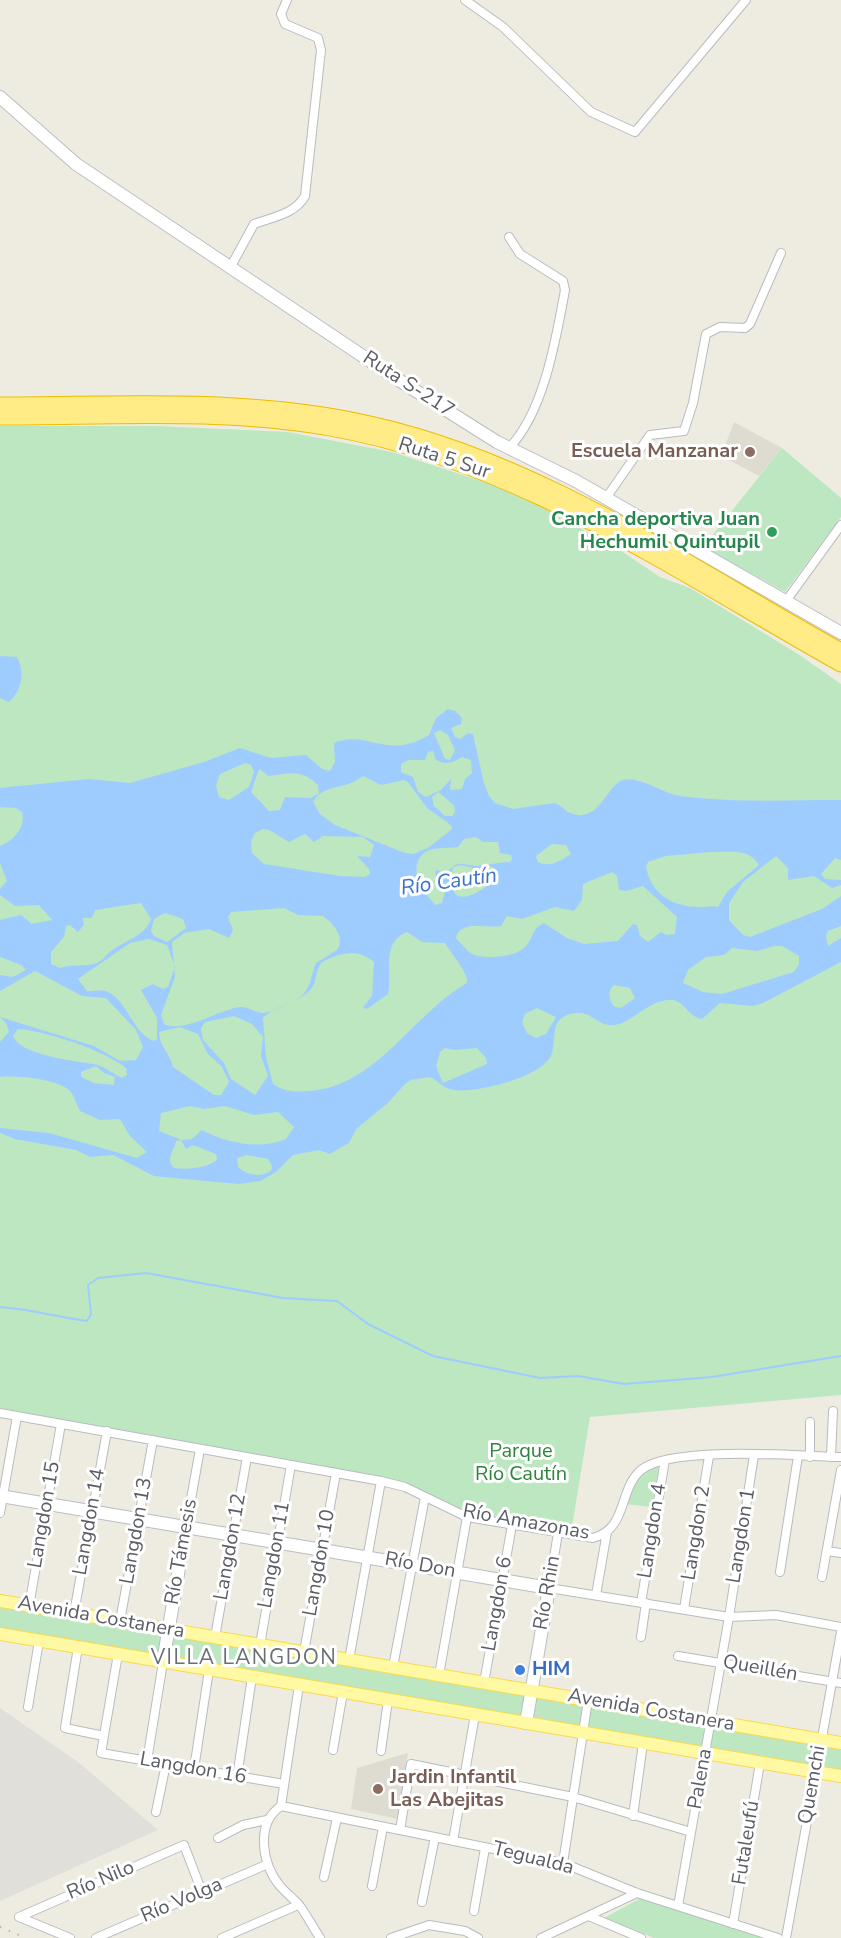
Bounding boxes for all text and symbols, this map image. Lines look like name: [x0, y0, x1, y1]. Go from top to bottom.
street label: Ruta S-217: [358, 347, 458, 423]
street label: Ruta 5 Sur: [395, 433, 493, 485]
place label: Escuela Manzanar: [571, 440, 738, 464]
marker: Escuela Manzanar: [743, 445, 757, 459]
place label: Cancha deportiva Juan Hechumil Quintupil: [551, 508, 760, 555]
marker: Cancha deportiva Juan Hechumil Quintupil: [765, 525, 779, 539]
water label: Río Cautín: [399, 864, 499, 902]
park label: Parque Río Cautín: [475, 1440, 567, 1487]
street label: Langdon 15: [24, 1460, 66, 1570]
street label: Langdon 14: [69, 1467, 111, 1577]
street label: Langdon 13: [116, 1476, 158, 1586]
street label: Langdon 4: [634, 1482, 672, 1580]
street label: Langdon 2: [678, 1484, 716, 1582]
street label: Langdon 1: [723, 1487, 761, 1585]
street label: Langdon 12: [210, 1492, 252, 1602]
street label: Río Támesis: [161, 1497, 203, 1607]
street label: Langdon 11: [254, 1500, 296, 1610]
street label: Río Amazonas: [461, 1500, 591, 1546]
street label: Langdon 10: [299, 1508, 341, 1618]
street label: Río Don: [383, 1548, 457, 1584]
street label: Río Rhin: [530, 1554, 566, 1632]
street label: Langdon 6: [478, 1555, 518, 1653]
street label: Avenida Costanera: [16, 1592, 186, 1644]
district label: VILLA LANGDON: [151, 1646, 337, 1672]
street label: Queillén: [721, 1651, 799, 1687]
place label: HIM: [532, 1658, 570, 1682]
marker: HIM: [513, 1663, 527, 1677]
street label: Avenida Costanera: [566, 1685, 736, 1737]
street label: Quemchi: [794, 1744, 832, 1826]
street label: Palena: [684, 1747, 718, 1811]
street label: Langdon 16: [138, 1748, 248, 1790]
place label: Jardin Infantil Las Abejitas: [390, 1766, 516, 1813]
marker: Jardin Infantil Las Abejitas: [371, 1782, 385, 1796]
street label: Futaleufú: [728, 1799, 766, 1887]
street label: Tegualda: [490, 1837, 576, 1881]
street label: Río Nilo: [64, 1856, 138, 1906]
street label: Río Volga: [138, 1873, 226, 1929]

